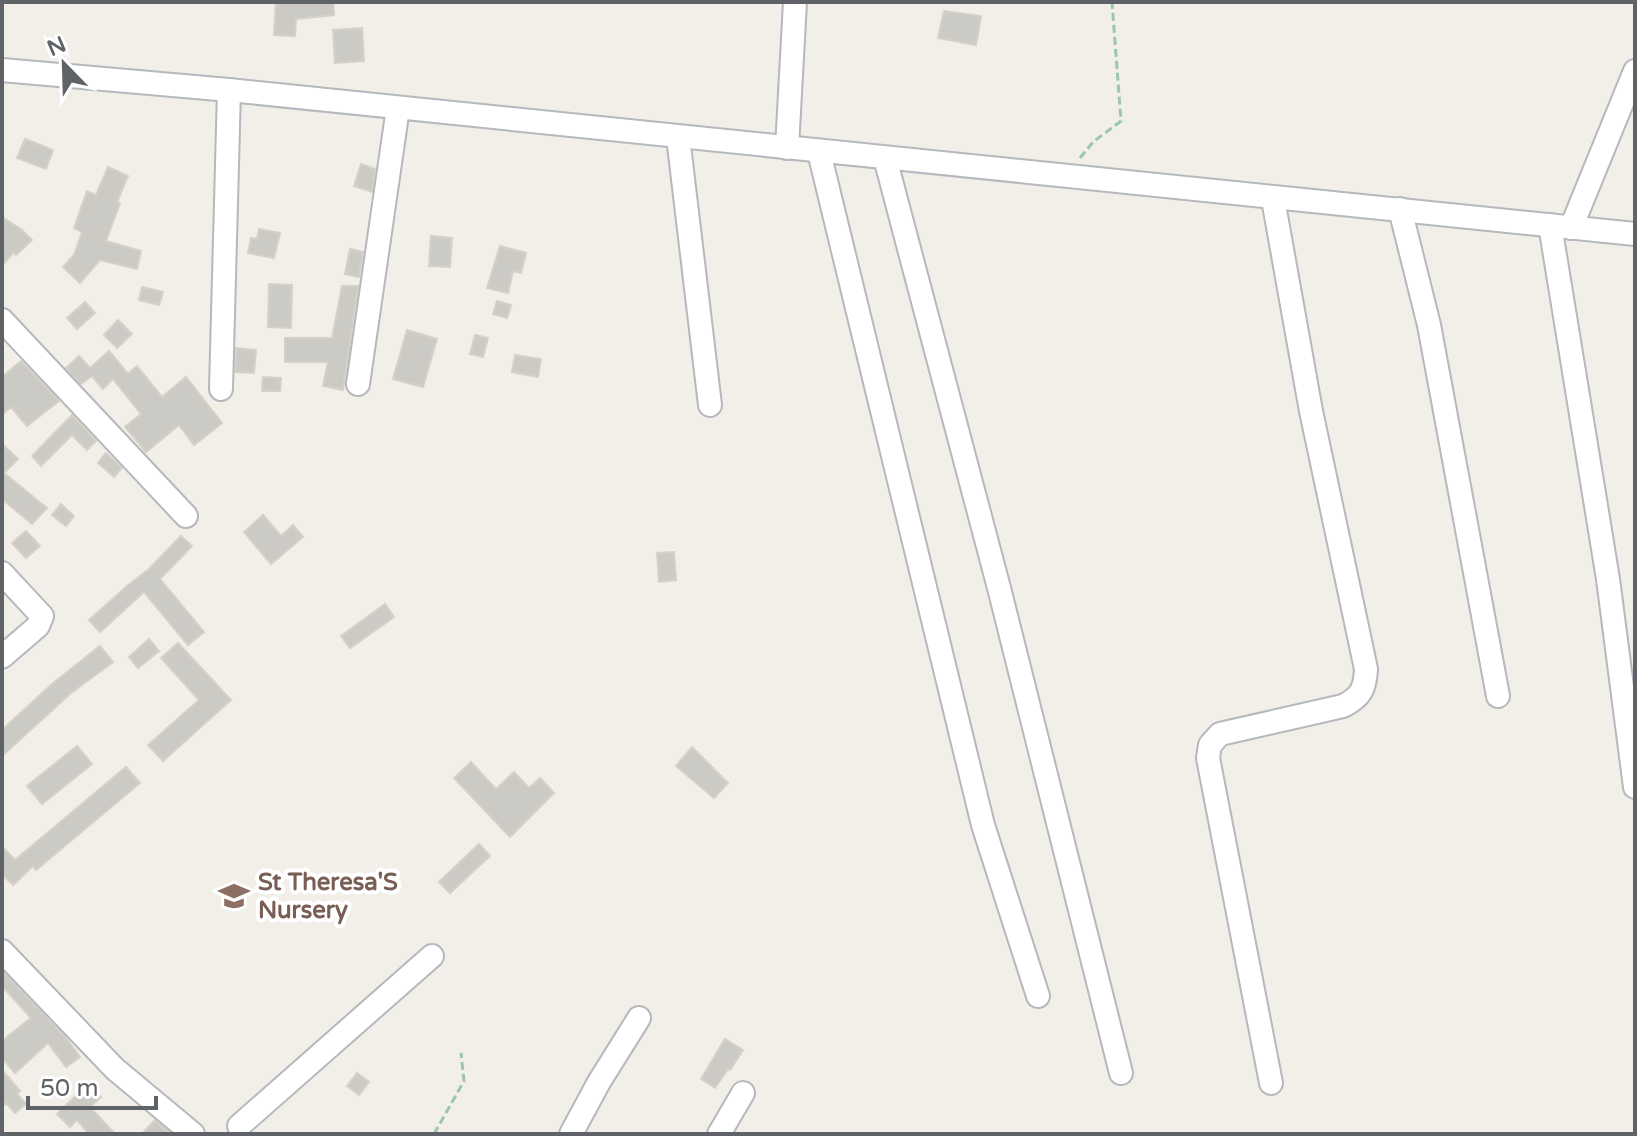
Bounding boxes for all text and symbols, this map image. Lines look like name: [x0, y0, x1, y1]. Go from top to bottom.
north arrow: [24, 24, 104, 104]
text: N: [43, 31, 70, 62]
place label: St Theresa'S Nursery: [258, 868, 398, 925]
school or university icon: St Theresa'S Nursery: [217, 879, 251, 913]
scale bar: [28, 1060, 156, 1110]
text: 50 m: [40, 1074, 98, 1103]

